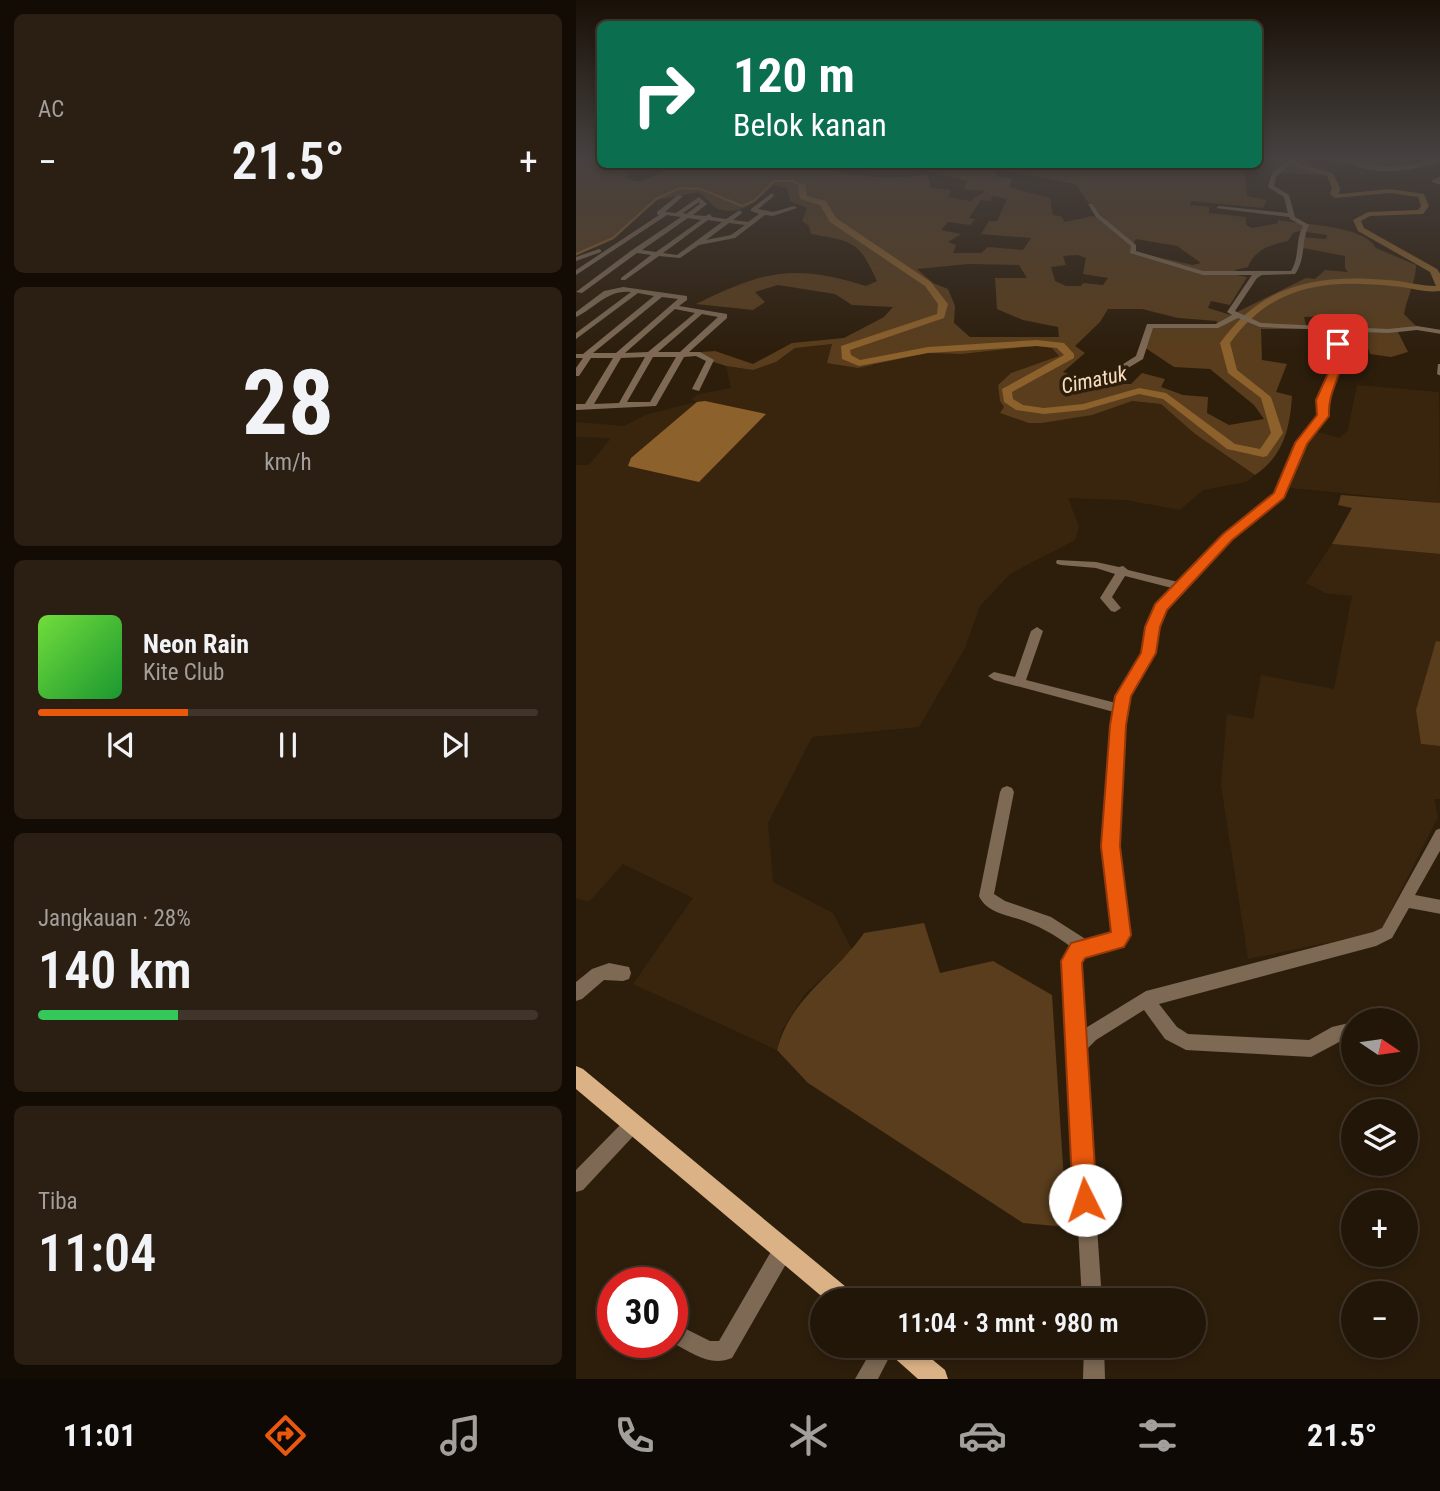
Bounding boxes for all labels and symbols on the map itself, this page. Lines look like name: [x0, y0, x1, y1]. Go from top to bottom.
pin: [1308, 314, 1368, 374]
water label: Cimatuk: [1059, 361, 1130, 399]
north arrow: [1341, 1008, 1418, 1085]
position arrow: [1048, 1163, 1122, 1237]
speed limit sign: 30: [597, 1267, 688, 1358]

